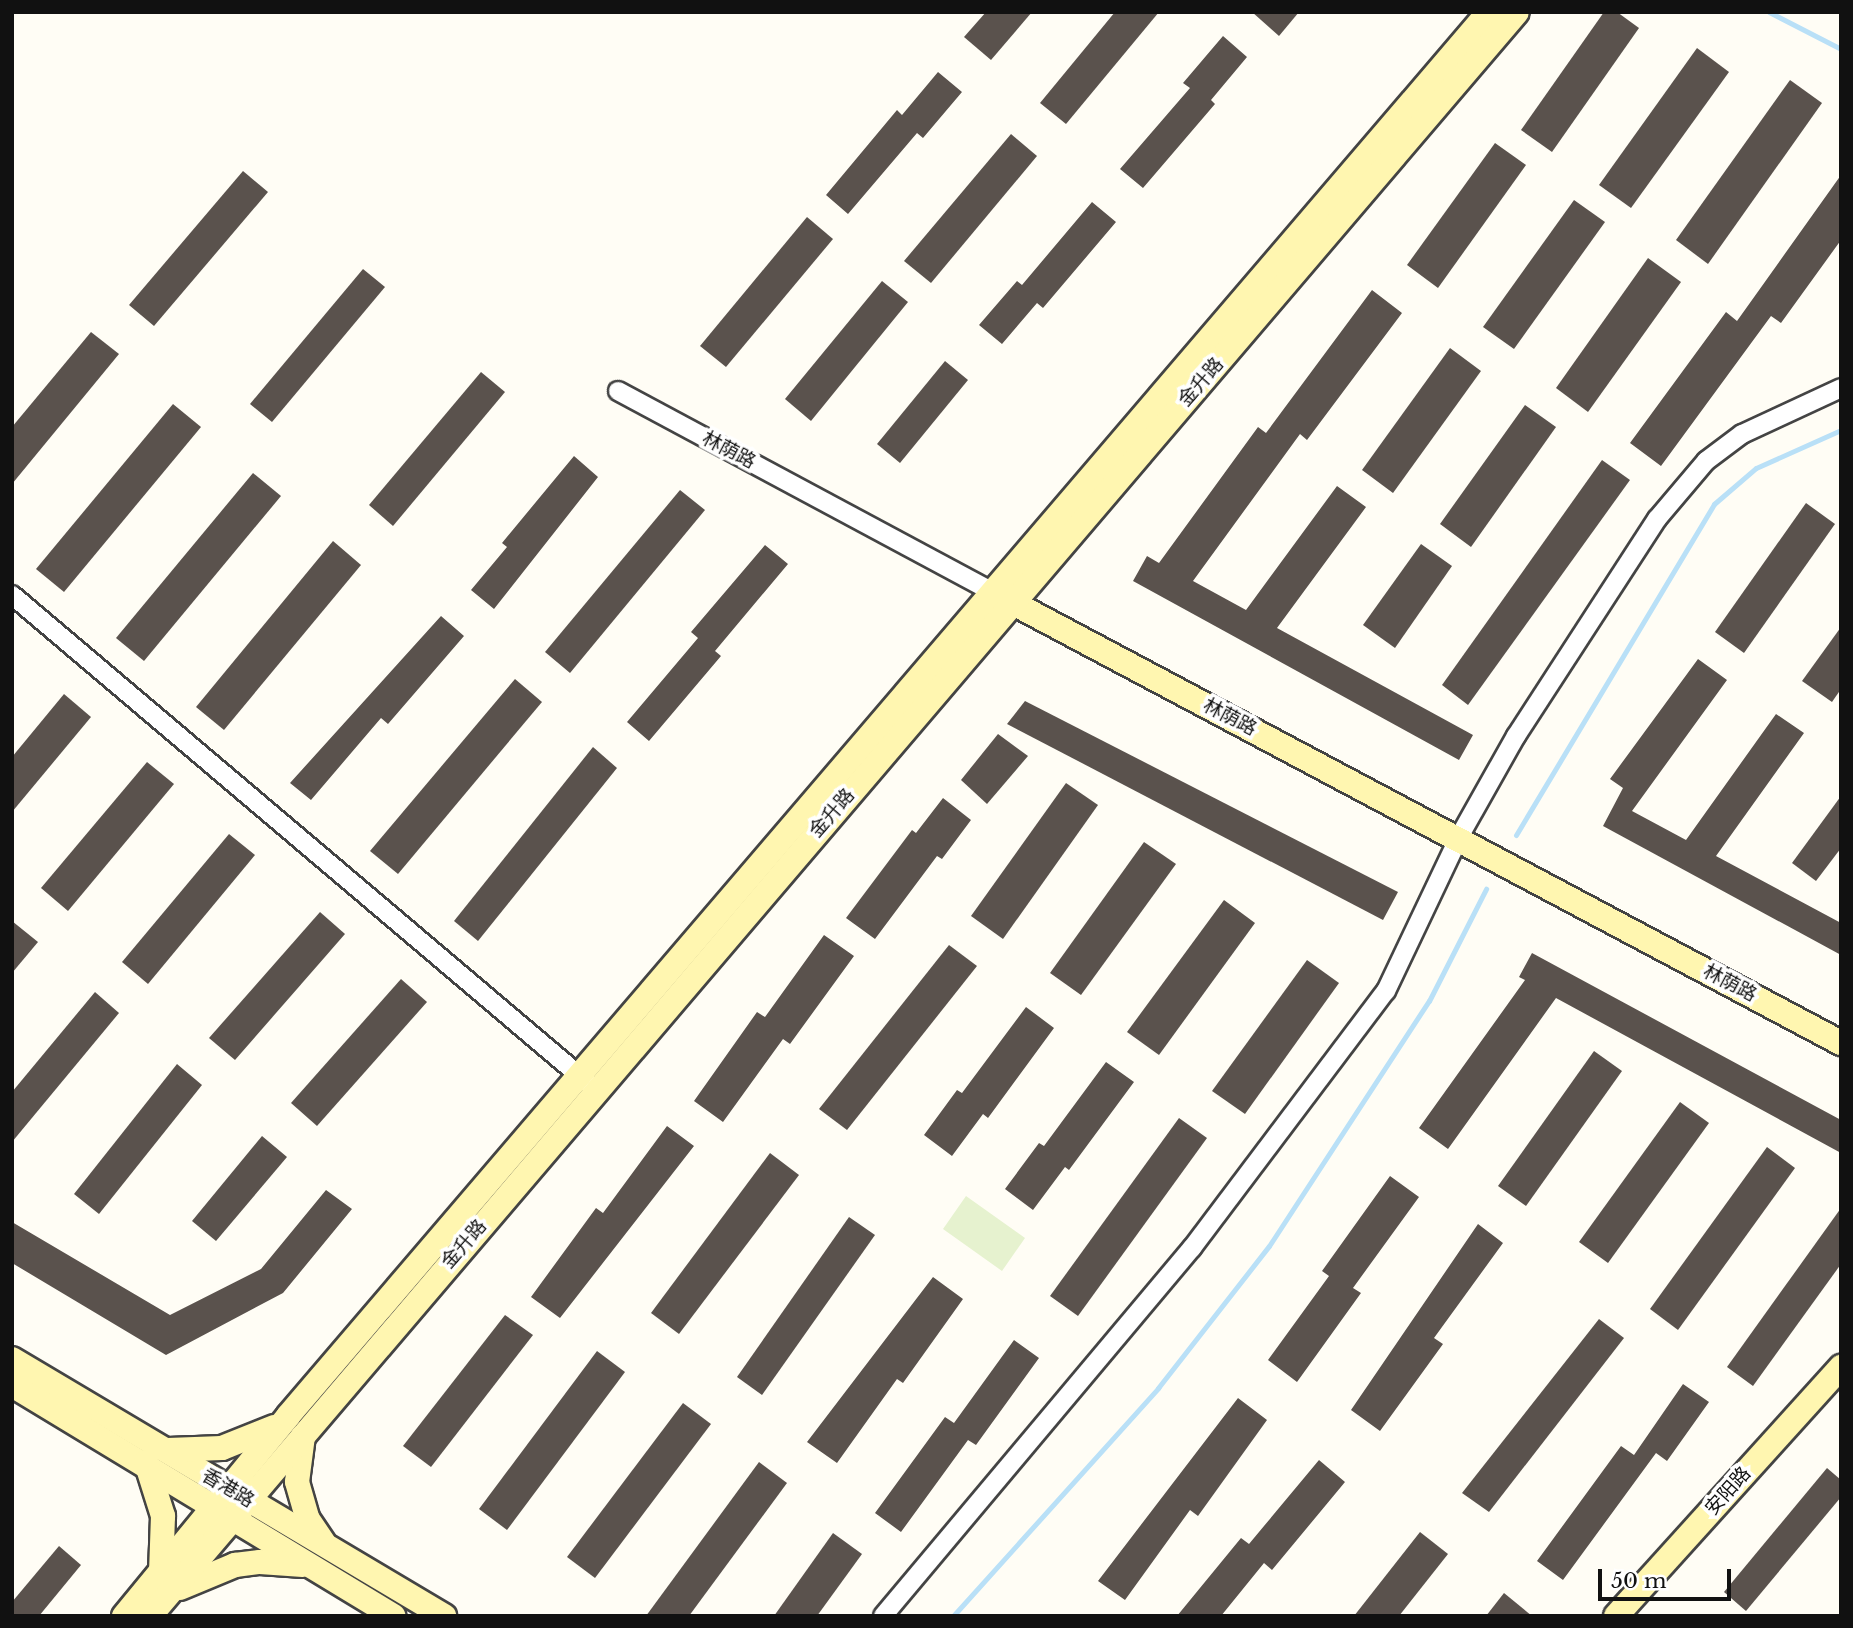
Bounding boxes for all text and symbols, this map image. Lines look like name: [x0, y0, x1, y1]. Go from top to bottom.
street label: 金升路: [1174, 353, 1228, 411]
street label: 林荫路: [698, 427, 760, 473]
street label: 林荫路: [1199, 694, 1261, 740]
street label: 金升路: [805, 784, 859, 842]
street label: 林荫路: [1699, 960, 1761, 1006]
street label: 金升路: [437, 1215, 491, 1273]
street label: 安阳路: [1700, 1462, 1756, 1520]
street label: 香港路: [198, 1464, 258, 1512]
scale bar: [1601, 1554, 1734, 1598]
text: 50 m: [1611, 1568, 1666, 1594]

